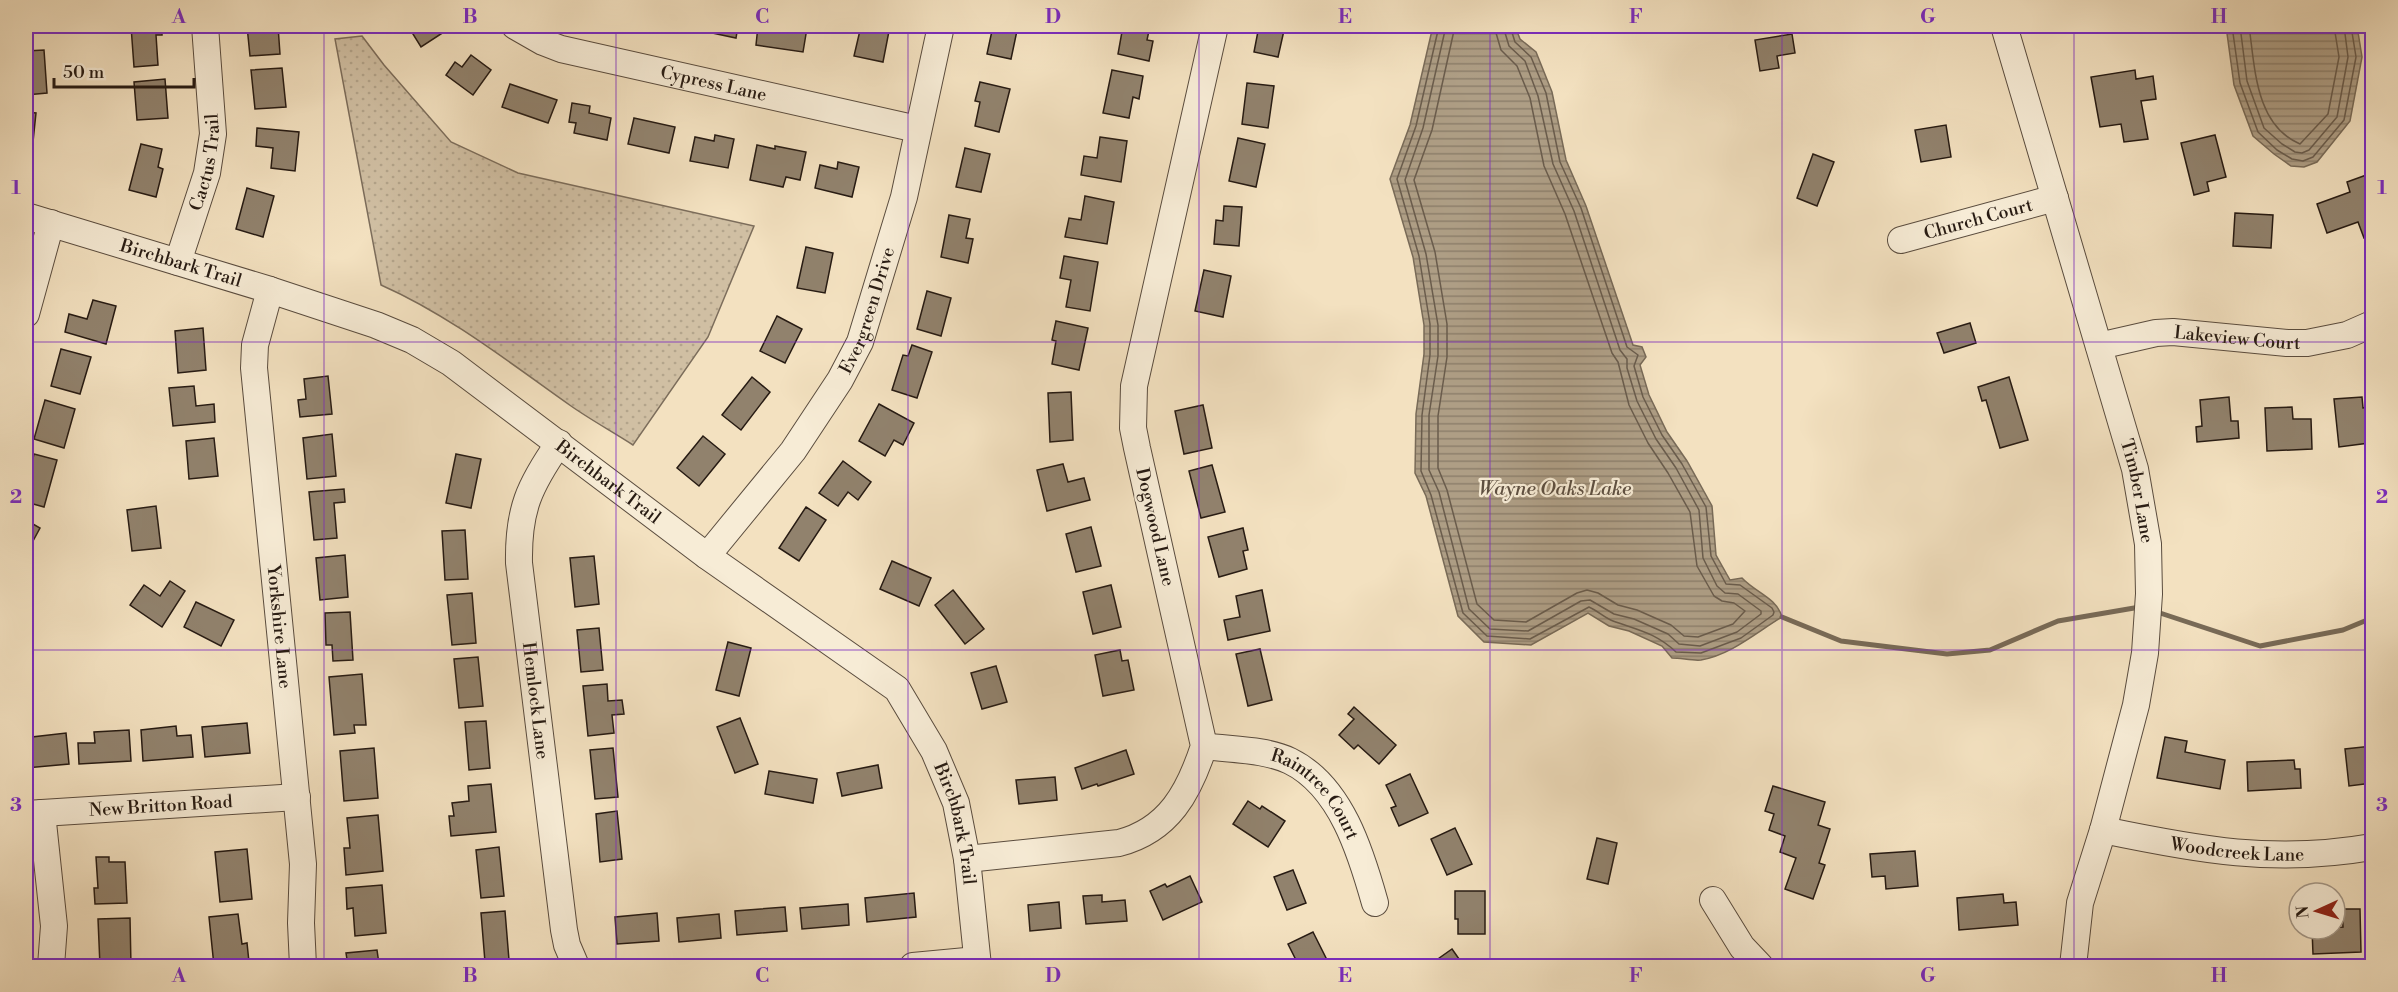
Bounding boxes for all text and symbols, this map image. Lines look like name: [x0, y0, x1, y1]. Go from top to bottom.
text: A: [171, 5, 187, 30]
text: B: [462, 5, 478, 30]
text: C: [755, 5, 769, 30]
text: D: [1045, 5, 1061, 30]
text: E: [1338, 5, 1352, 30]
text: F: [1629, 5, 1643, 30]
text: G: [1920, 5, 1936, 30]
text: H: [2211, 5, 2228, 30]
scale bar: [54, 51, 194, 89]
street label: Cypress Lane: [658, 60, 769, 106]
text: 50 m: [63, 61, 105, 84]
street label: Cactus Trail: [184, 112, 224, 214]
text: 1: [11, 176, 21, 201]
text: 1: [2377, 176, 2387, 201]
street label: Church Court: [1921, 193, 2036, 245]
street label: Birchbark Trail: [116, 233, 245, 292]
street label: Evergreen Drive: [834, 244, 900, 378]
street label: Lakeview Court: [2173, 321, 2301, 355]
street label: Birchbark Trail: [550, 434, 666, 529]
street label: Timber Lane: [2115, 436, 2159, 545]
street label: Dogwood Lane: [1130, 466, 1180, 588]
water label: Wayne Oaks Lake: [1479, 477, 1632, 502]
text: 2: [10, 485, 22, 510]
text: 2: [2376, 485, 2388, 510]
street label: Yorkshire Lane: [262, 563, 297, 690]
street label: Hemlock Lane: [517, 641, 554, 760]
street label: Raintree Court: [1268, 743, 1364, 844]
street label: Birchbark Trail: [928, 758, 981, 887]
street label: New Britton Road: [88, 790, 234, 822]
text: 3: [10, 793, 22, 818]
text: 3: [2376, 793, 2388, 818]
street label: Woodcreek Lane: [2168, 832, 2305, 866]
north arrow: [2287, 881, 2347, 941]
text: N: [2293, 905, 2313, 919]
text: A: [171, 964, 187, 989]
text: B: [462, 964, 478, 989]
text: C: [755, 964, 769, 989]
text: D: [1045, 964, 1061, 989]
text: E: [1338, 964, 1352, 989]
text: F: [1629, 964, 1643, 989]
text: G: [1920, 964, 1936, 989]
text: H: [2211, 964, 2228, 989]

